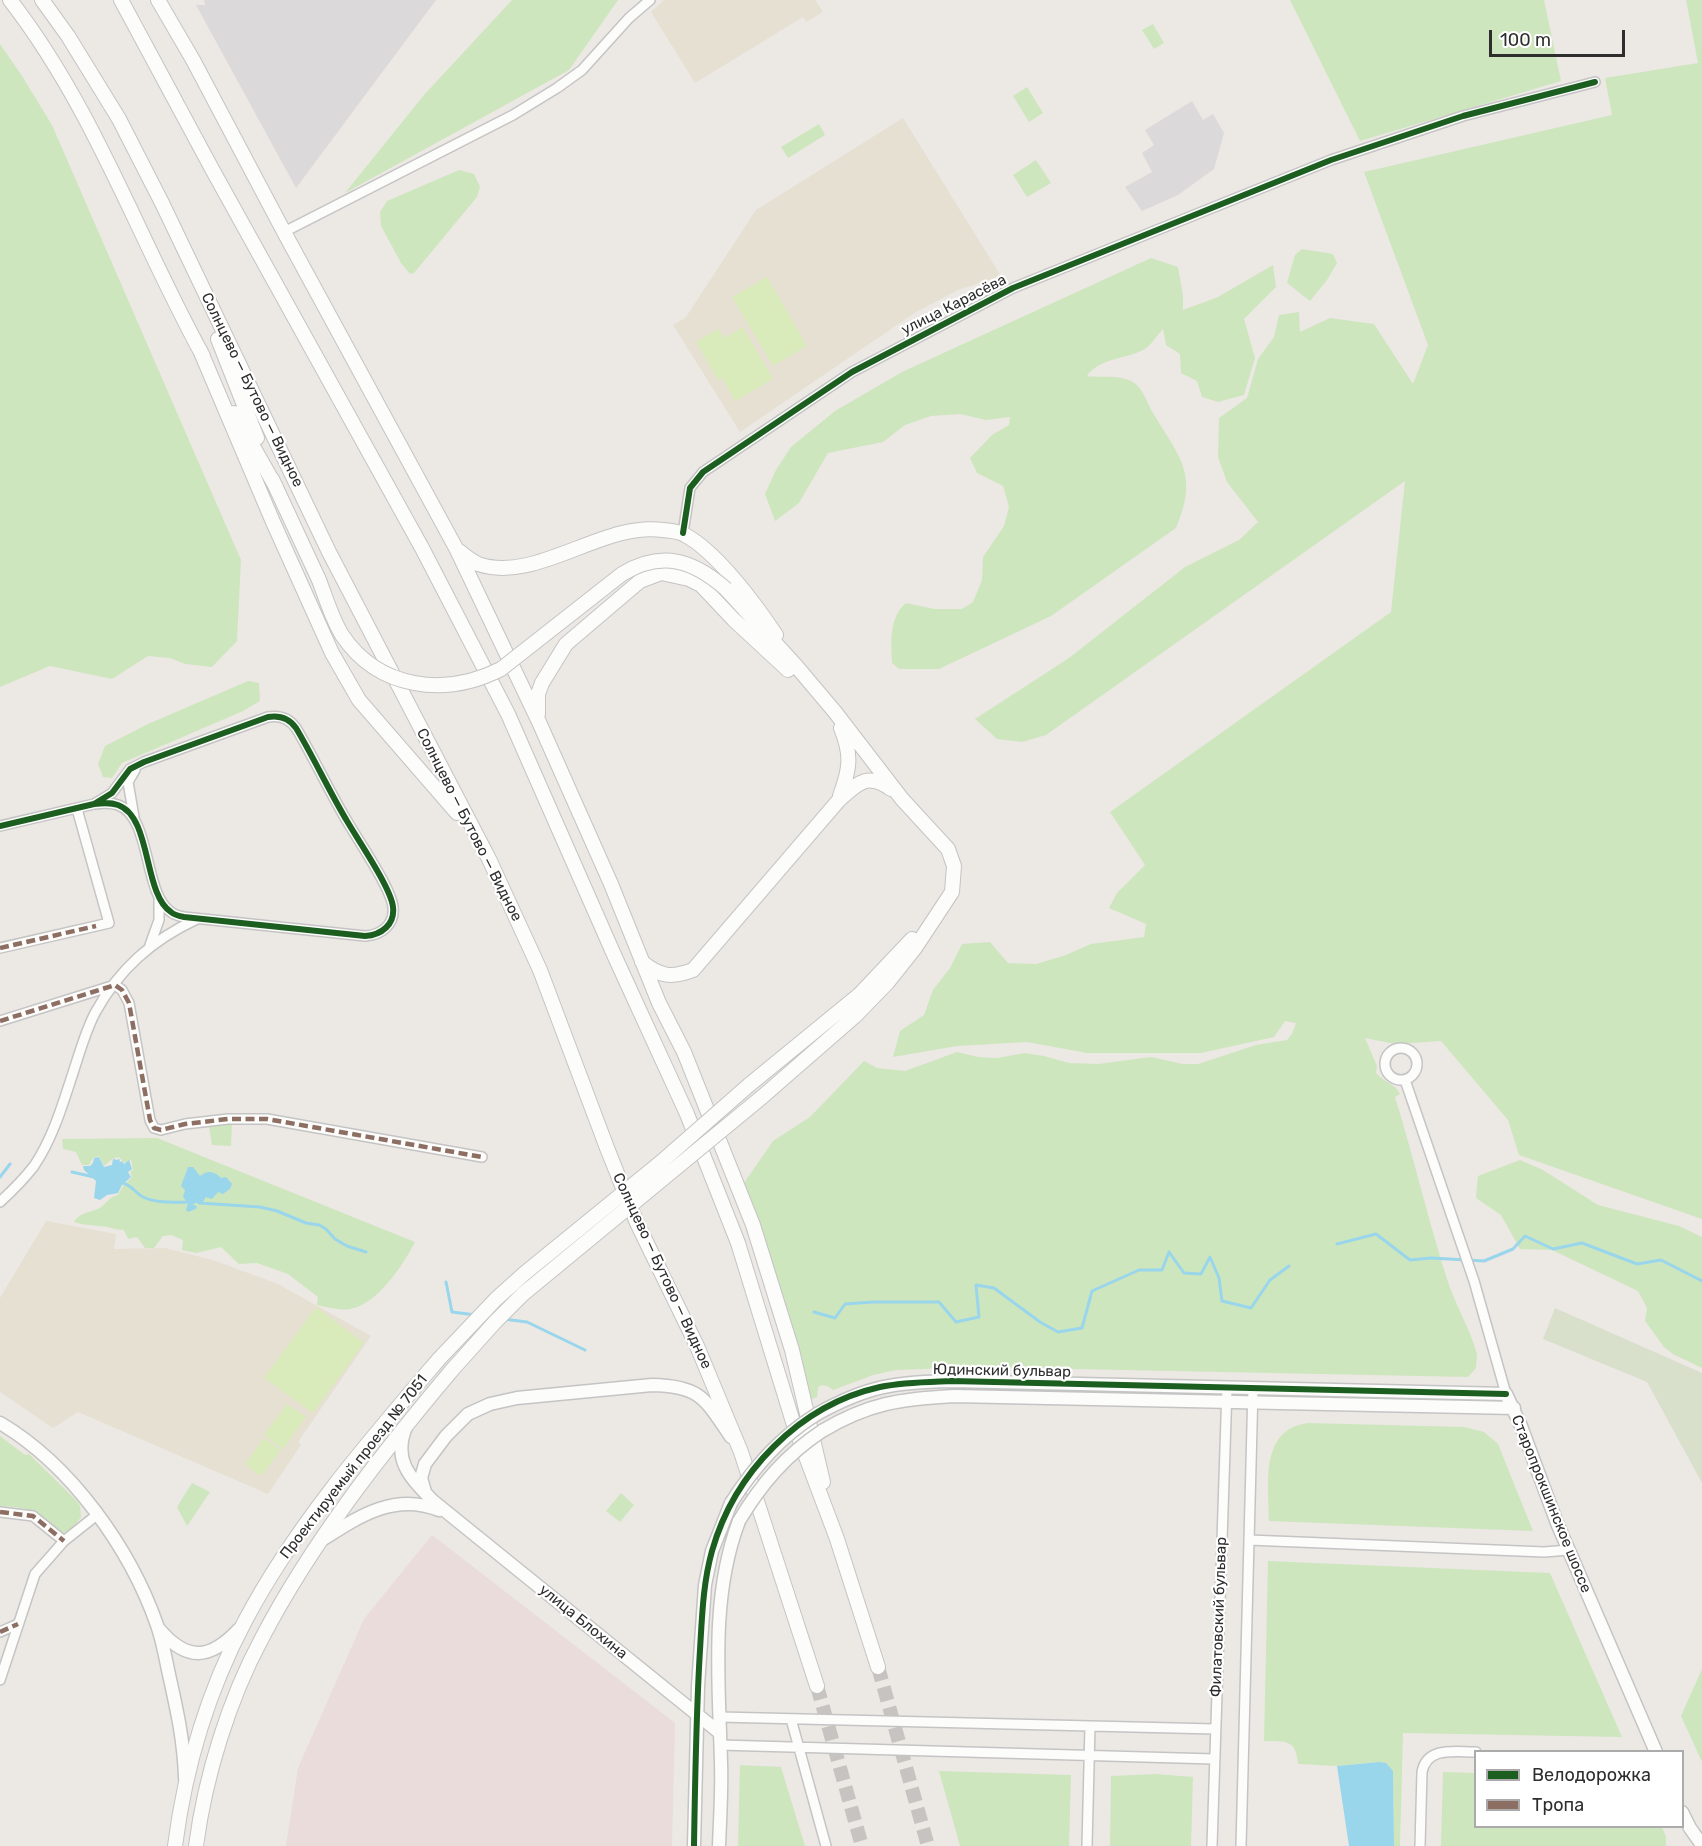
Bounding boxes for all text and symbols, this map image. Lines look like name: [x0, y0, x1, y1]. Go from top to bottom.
scale bar: [1492, 18, 1628, 56]
text: 100 m: [1500, 29, 1551, 51]
street label: улица Карасёва: [899, 271, 1009, 339]
street label: Солнцево — Бутово — Видное: [197, 290, 307, 490]
street label: Солнцево — Бутово — Видное: [412, 726, 526, 924]
street label: Солнцево — Бутово — Видное: [609, 1170, 715, 1372]
street label: Юдинский бульвар: [933, 1361, 1071, 1381]
street label: Проектируемый проезд № 7051: [277, 1371, 431, 1563]
street label: Старопрокшинское шоссе: [1507, 1413, 1595, 1595]
street label: Филатовский бульвар: [1207, 1537, 1231, 1697]
street label: улица Блохина: [535, 1581, 631, 1663]
legend: [1474, 1750, 1684, 1828]
text: Велодорожка: [1532, 1764, 1651, 1786]
text: Тропа: [1532, 1794, 1584, 1816]

